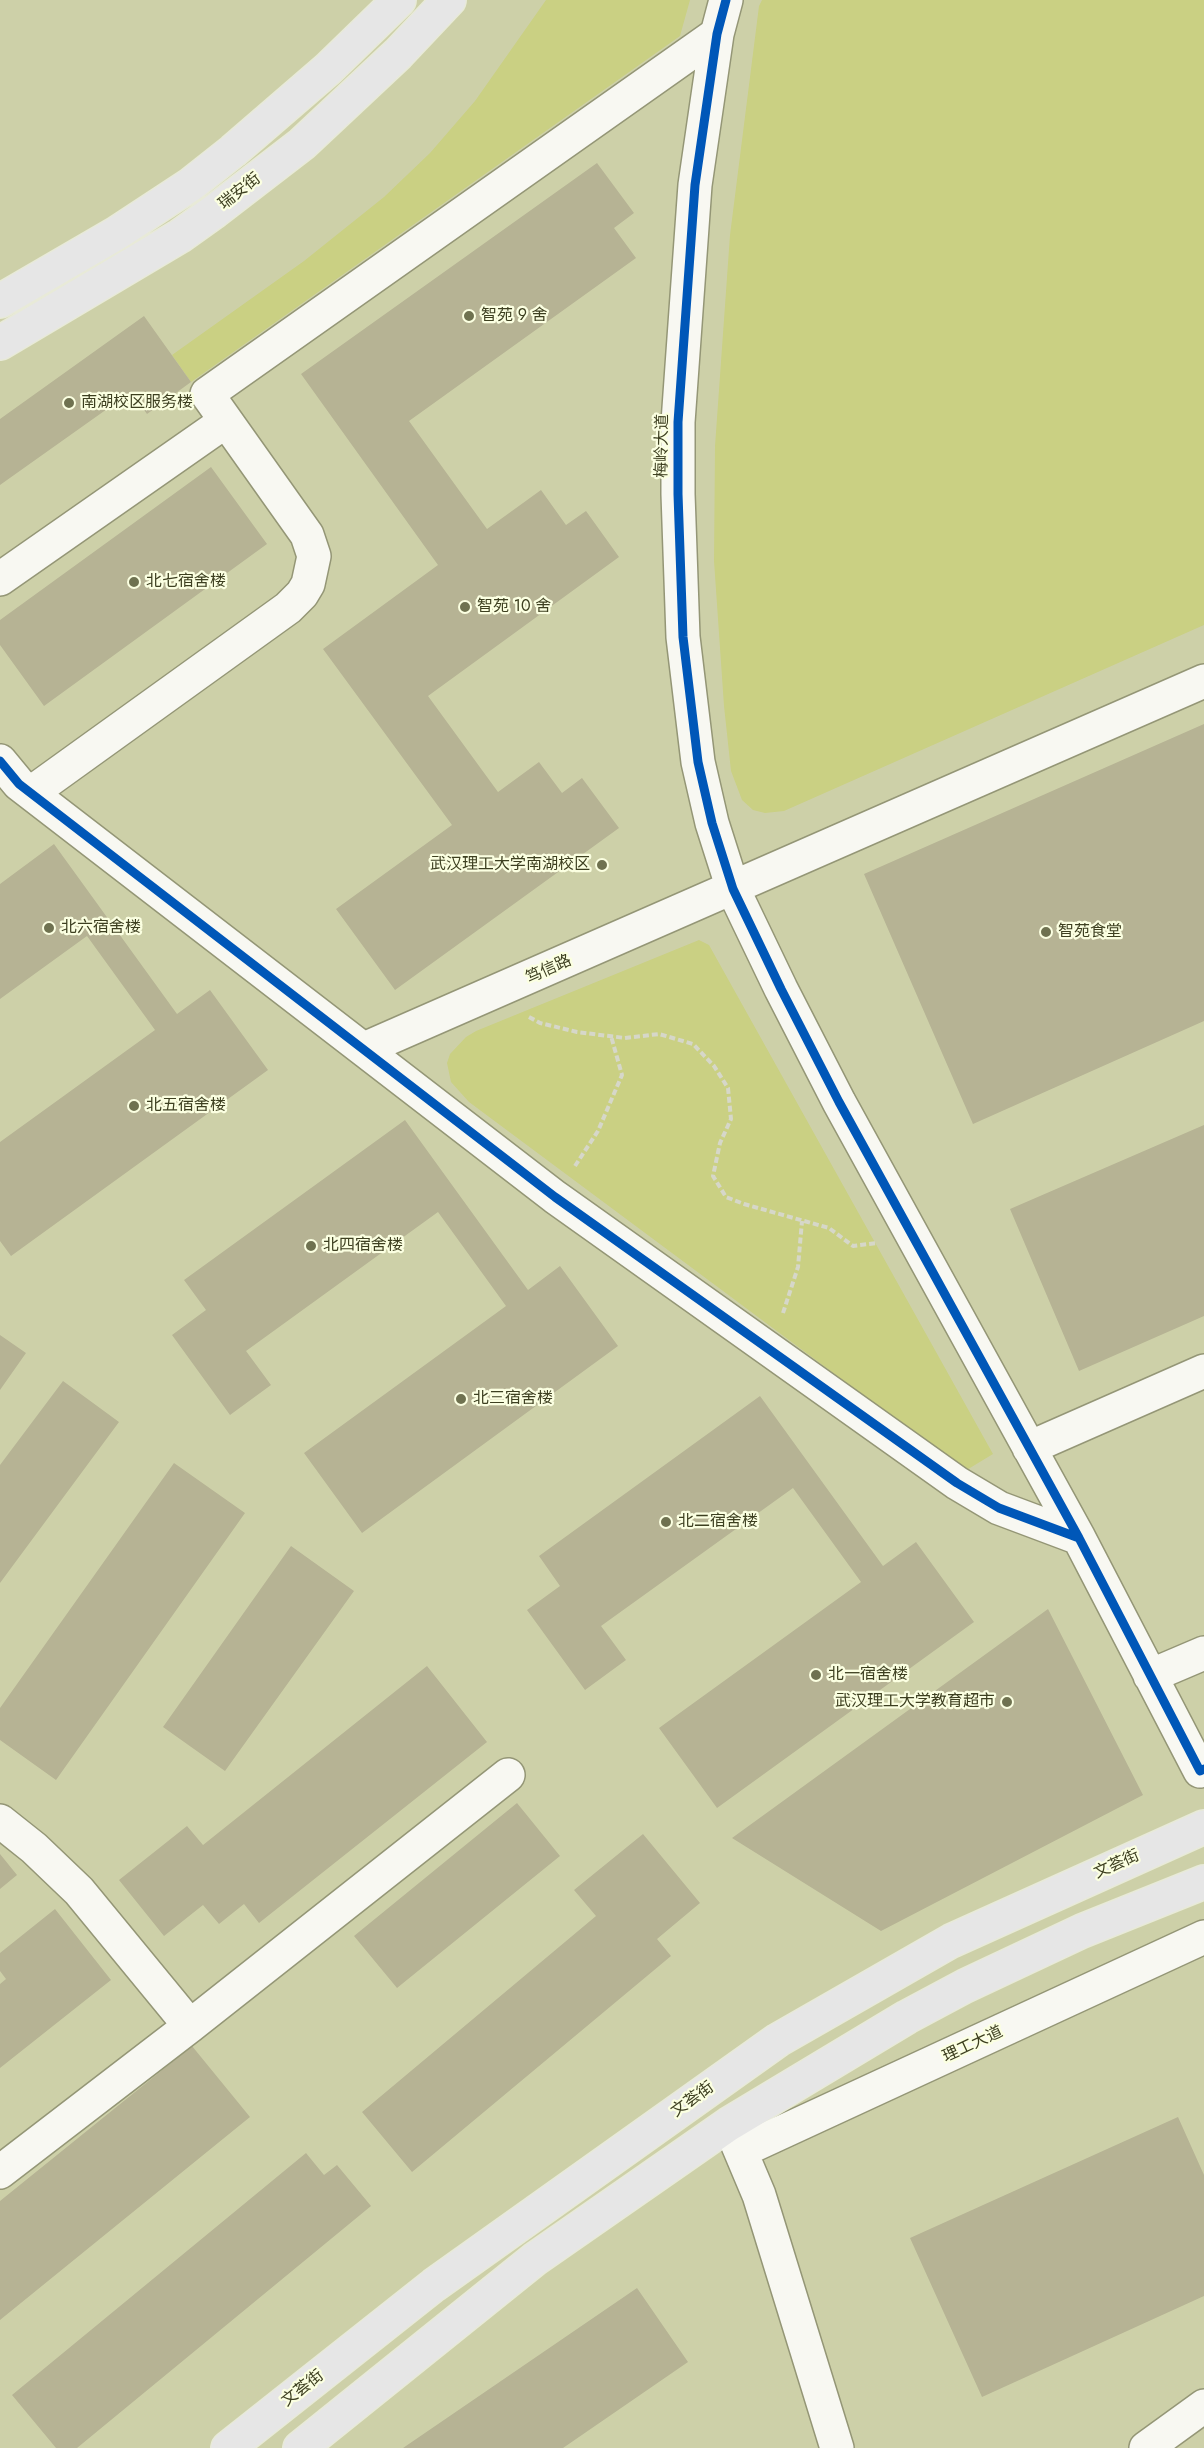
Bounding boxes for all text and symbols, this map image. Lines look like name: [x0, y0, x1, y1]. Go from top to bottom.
street label: 瑞安街: [215, 170, 265, 214]
place label: 智苑 9 舍: [481, 306, 548, 326]
marker: 智苑 9 舍: [462, 309, 476, 323]
place label: 南湖校区服务楼: [81, 393, 193, 413]
marker: 南湖校区服务楼: [62, 396, 76, 410]
street label: 梅岭大道: [653, 414, 673, 478]
place label: 北七宿舍楼: [146, 572, 226, 592]
marker: 北七宿舍楼: [127, 575, 141, 589]
place label: 智苑 10 舍: [477, 597, 551, 617]
marker: 智苑 10 舍: [458, 600, 472, 614]
place label: 武汉理工大学南湖校区: [430, 855, 590, 875]
marker: 武汉理工大学南湖校区: [595, 858, 609, 872]
place label: 北六宿舍楼: [61, 918, 141, 938]
marker: 北六宿舍楼: [42, 921, 56, 935]
place label: 智苑食堂: [1058, 922, 1122, 942]
marker: 智苑食堂: [1039, 925, 1053, 939]
street label: 笃信路: [523, 951, 575, 989]
place label: 北五宿舍楼: [146, 1096, 226, 1116]
marker: 北五宿舍楼: [127, 1099, 141, 1113]
place label: 北四宿舍楼: [323, 1236, 403, 1256]
marker: 北四宿舍楼: [304, 1239, 318, 1253]
place label: 北三宿舍楼: [473, 1389, 553, 1409]
marker: 北三宿舍楼: [454, 1392, 468, 1406]
place label: 北二宿舍楼: [678, 1512, 758, 1532]
marker: 北二宿舍楼: [659, 1515, 673, 1529]
place label: 北一宿舍楼: [828, 1665, 908, 1685]
marker: 北一宿舍楼: [809, 1668, 823, 1682]
place label: 武汉理工大学教育超市: [835, 1692, 995, 1712]
marker: 武汉理工大学教育超市: [1000, 1695, 1014, 1709]
street label: 文荟街: [1091, 1846, 1143, 1884]
street label: 理工大道: [940, 2023, 1006, 2067]
street label: 文荟街: [668, 2078, 718, 2122]
street label: 文荟街: [278, 2367, 328, 2411]

